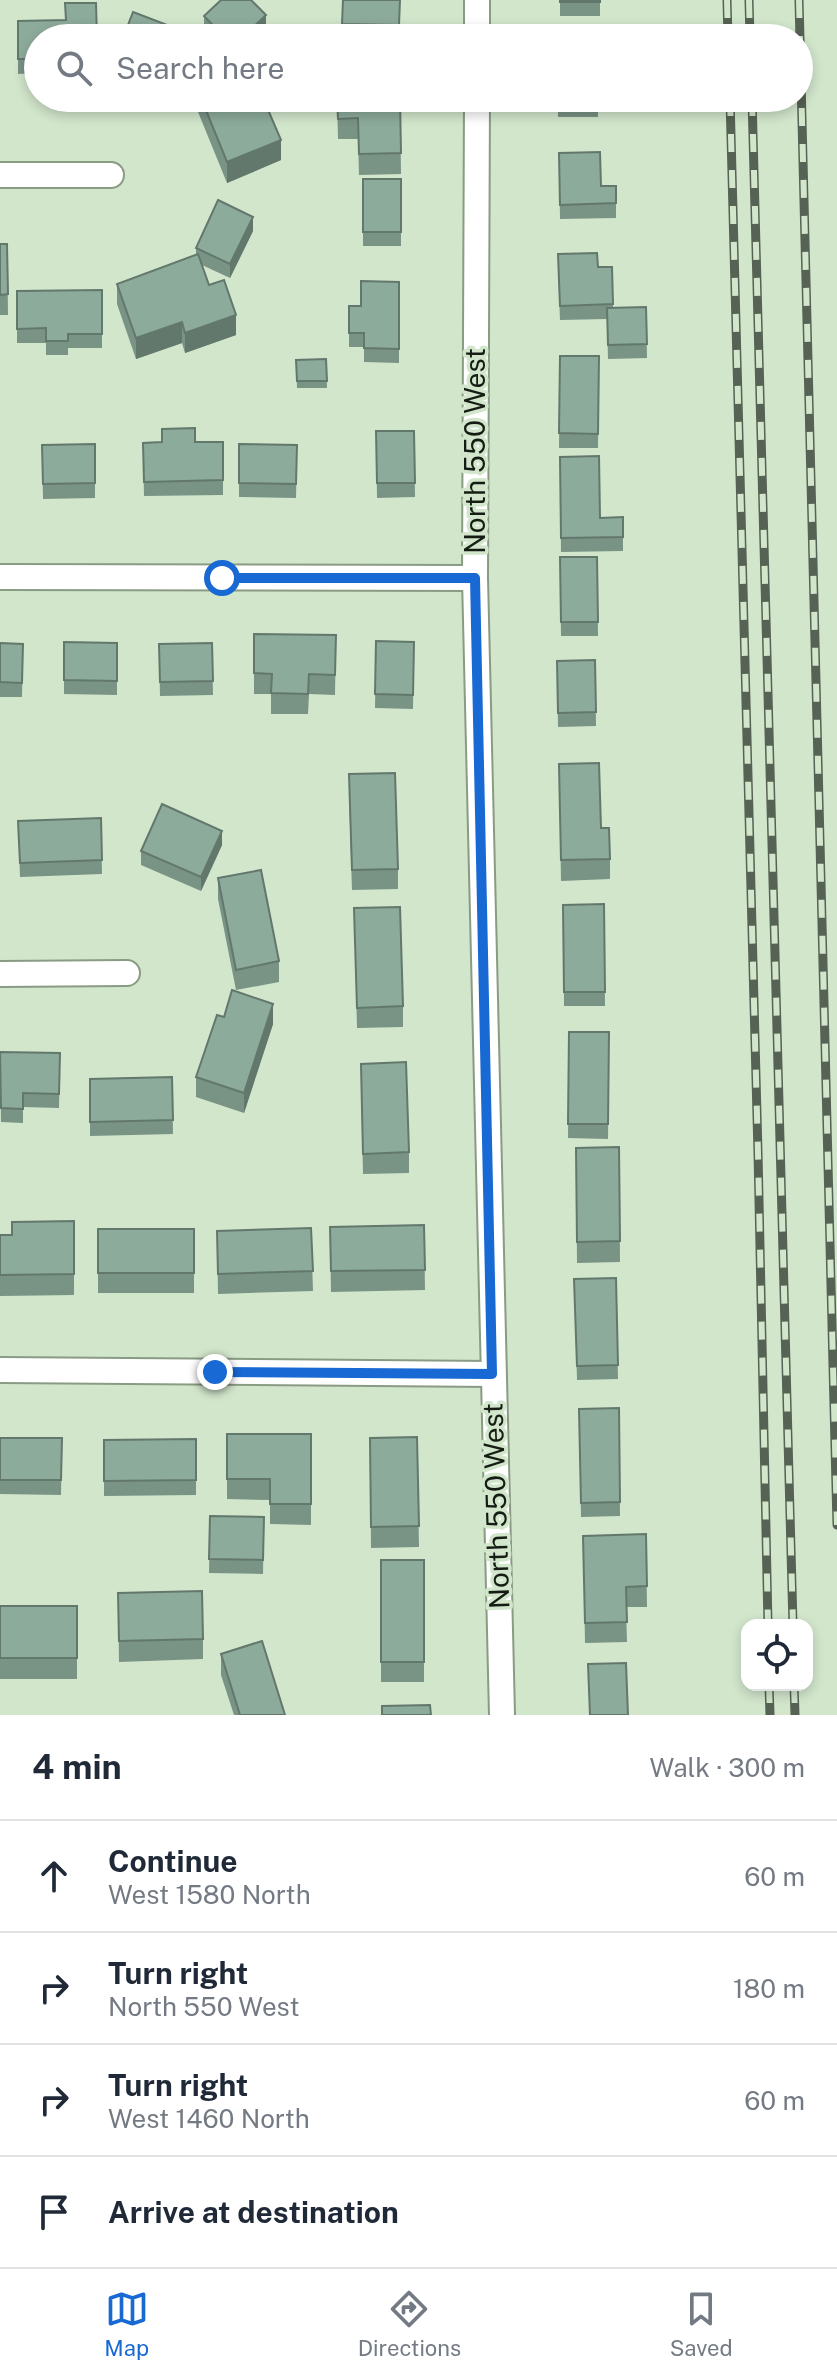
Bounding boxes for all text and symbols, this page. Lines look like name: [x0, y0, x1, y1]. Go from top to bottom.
search box: [24, 24, 813, 112]
icon: search: [52, 46, 96, 90]
text: Search here: [116, 50, 284, 86]
street label: North 550 West: [458, 348, 491, 554]
route start: [204, 560, 240, 596]
route end: [197, 1354, 233, 1390]
street label: North 550 West: [475, 1402, 516, 1610]
map controls: [741, 1619, 813, 1691]
button: locate: [741, 1619, 813, 1691]
text: 4 min: [32, 1747, 122, 1787]
text: Walk · 300 m: [650, 1752, 805, 1783]
text: Continue: [108, 1843, 238, 1879]
icon: ahead: [32, 1854, 76, 1898]
text: 60 m: [744, 1861, 805, 1892]
text: West 1580 North: [108, 1879, 311, 1910]
text: Turn right: [108, 1955, 248, 1991]
icon: right: [32, 1966, 76, 2010]
text: 180 m: [733, 1973, 805, 2004]
text: North 550 West: [108, 1991, 300, 2022]
text: Turn right: [108, 2067, 248, 2103]
icon: right: [32, 2078, 76, 2122]
text: 60 m: [744, 2085, 805, 2116]
text: West 1460 North: [108, 2103, 310, 2134]
icon: arrive: [32, 2190, 76, 2234]
text: Arrive at destination: [108, 2194, 399, 2230]
tab: Map: [104, 2287, 149, 2361]
tab: Directions: [358, 2287, 461, 2361]
tab: Saved: [670, 2287, 733, 2361]

